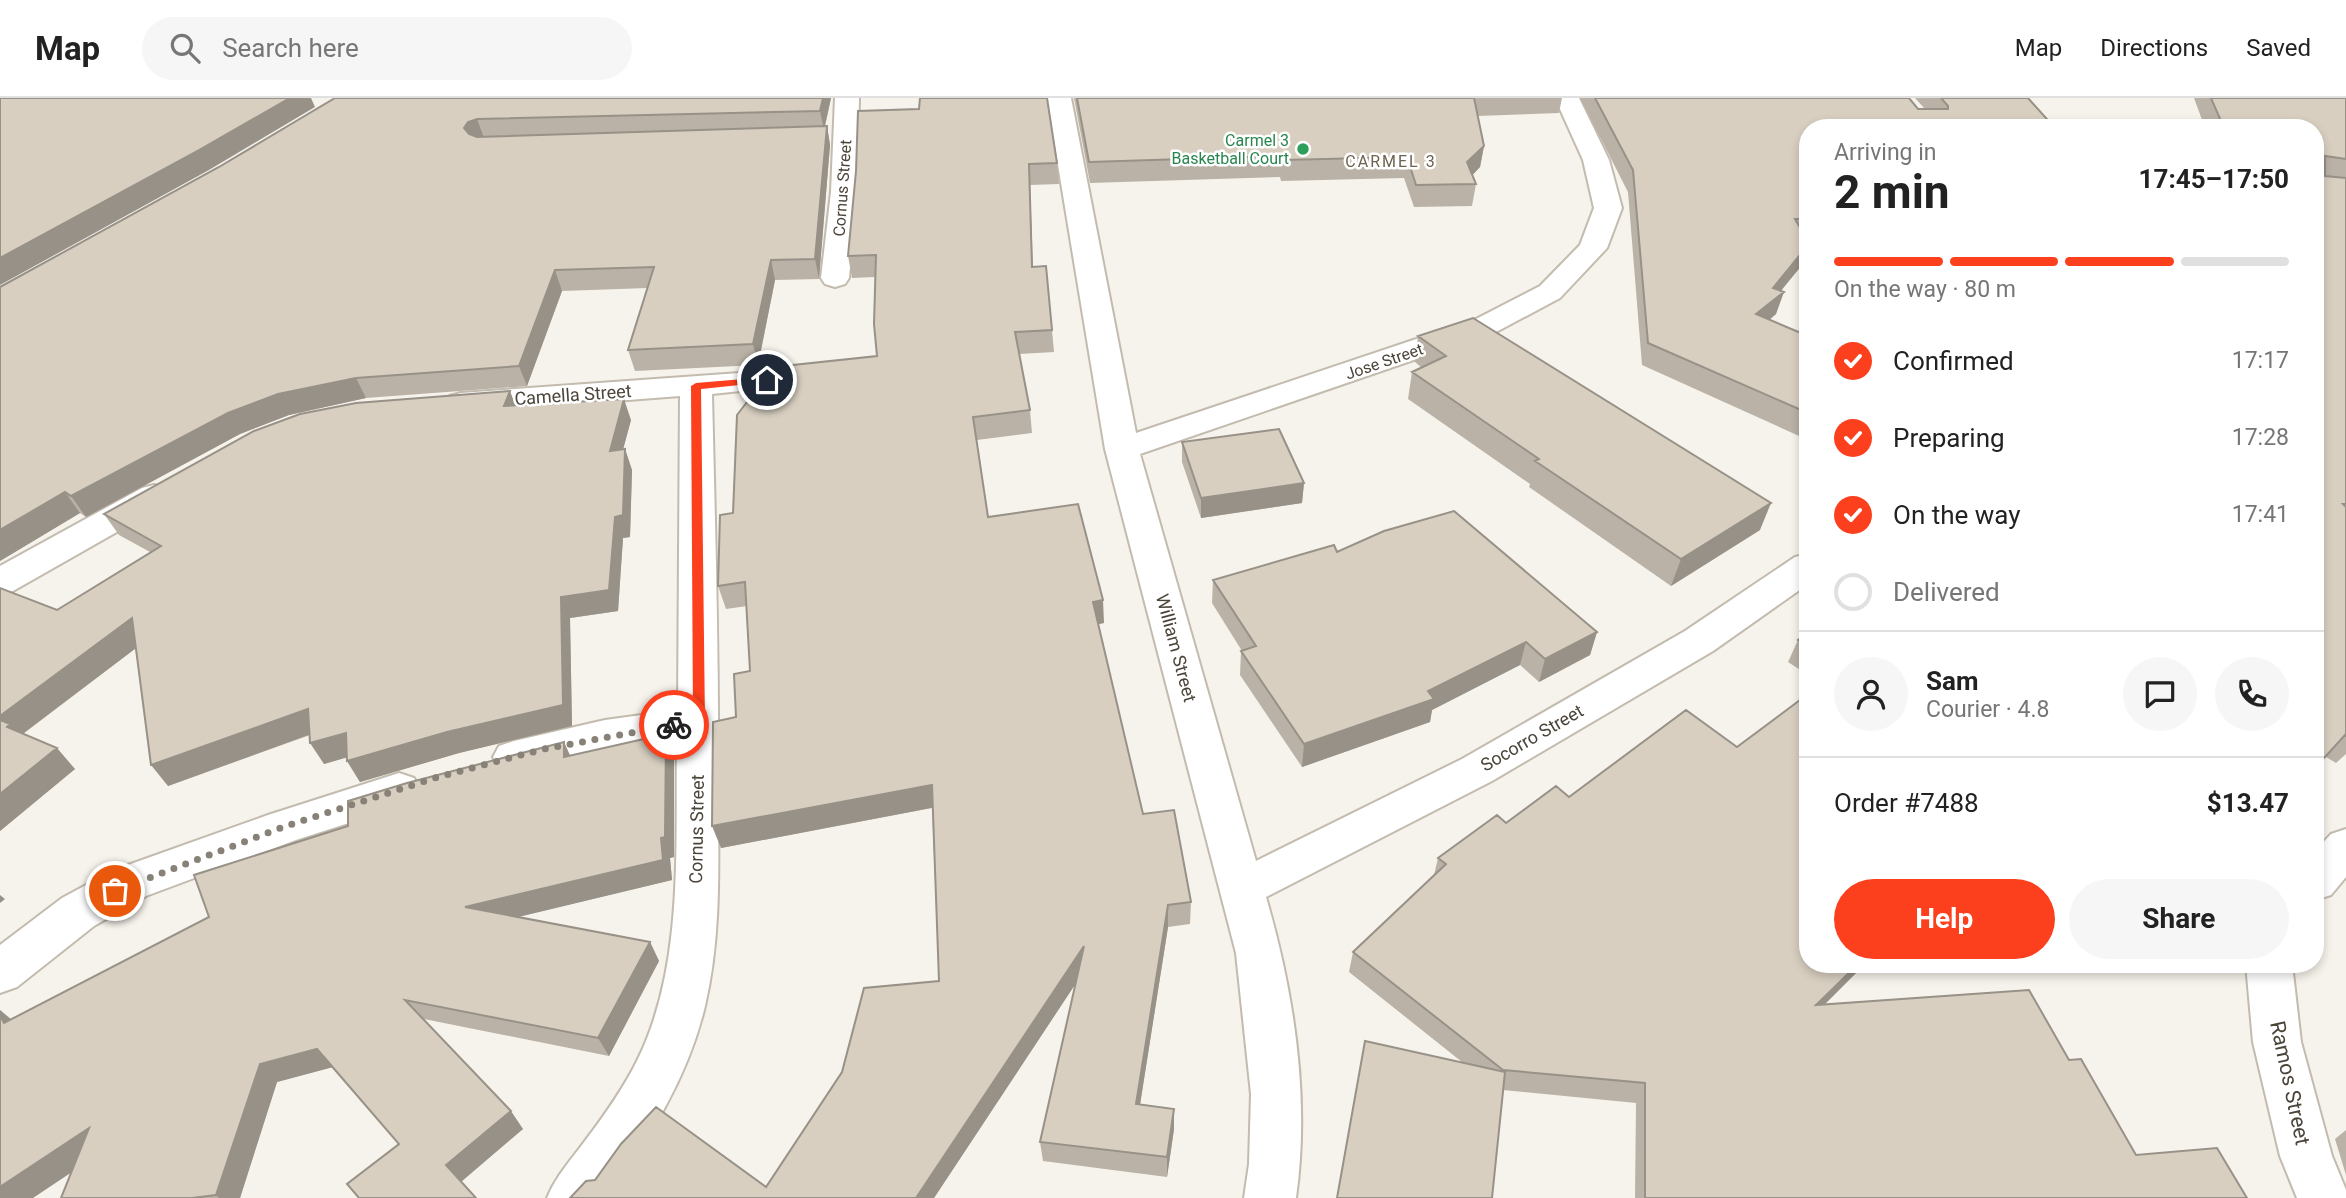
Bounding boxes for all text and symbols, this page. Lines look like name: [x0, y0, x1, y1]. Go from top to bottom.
search box: [142, 17, 632, 80]
text: Map: [35, 29, 100, 68]
icon: search: [166, 29, 204, 67]
text: Search here: [222, 33, 359, 63]
text: Map: [2015, 34, 2062, 62]
text: Directions: [2100, 34, 2208, 62]
text: Saved: [2246, 34, 2311, 62]
place label: Carmel 3 Basketball Court: [1172, 131, 1289, 168]
street label: Cornus Street: [830, 139, 855, 237]
text: Arriving in: [1834, 139, 1937, 166]
marker: Carmel 3 Basketball Court: [1295, 141, 1311, 157]
district label: CARMEL 3: [1345, 152, 1437, 171]
text: 17:45–17:50: [2139, 164, 2289, 194]
text: 2 min: [1834, 165, 1950, 219]
text: On the way · 80 m: [1834, 276, 2016, 303]
street label: Jose Street: [1343, 339, 1425, 384]
icon: check: [1834, 342, 1872, 380]
text: Confirmed: [1893, 346, 2014, 376]
text: 17:17: [2232, 347, 2289, 374]
pin: [737, 350, 797, 410]
icon: home: [748, 361, 786, 399]
street label: Camella Street: [514, 380, 632, 409]
icon: check: [1834, 419, 1872, 457]
text: Preparing: [1893, 423, 2005, 453]
text: 17:28: [2232, 424, 2289, 451]
icon: check: [1834, 496, 1872, 534]
text: On the way: [1893, 500, 2021, 530]
text: 17:41: [2232, 501, 2289, 528]
text: Delivered: [1893, 577, 2000, 607]
street label: William Street: [1152, 592, 1201, 704]
button: person: [1834, 657, 1908, 731]
button: chat: [2123, 657, 2197, 731]
button: phone: [2215, 657, 2289, 731]
text: Sam: [1926, 666, 1978, 696]
courier: [639, 690, 709, 760]
text: Courier · 4.8: [1926, 696, 2049, 723]
street label: Socorro Street: [1477, 700, 1587, 775]
icon: bike: [655, 706, 693, 744]
street label: Cornus Street: [685, 774, 708, 884]
text: Order #7488: [1834, 788, 1979, 818]
text: $13.47: [2207, 788, 2289, 818]
pin: [85, 861, 145, 921]
icon: bag: [96, 872, 134, 910]
button: Help: [1834, 879, 2055, 959]
button: Share: [2069, 879, 2289, 959]
street label: Ramos Street: [2265, 1019, 2315, 1147]

